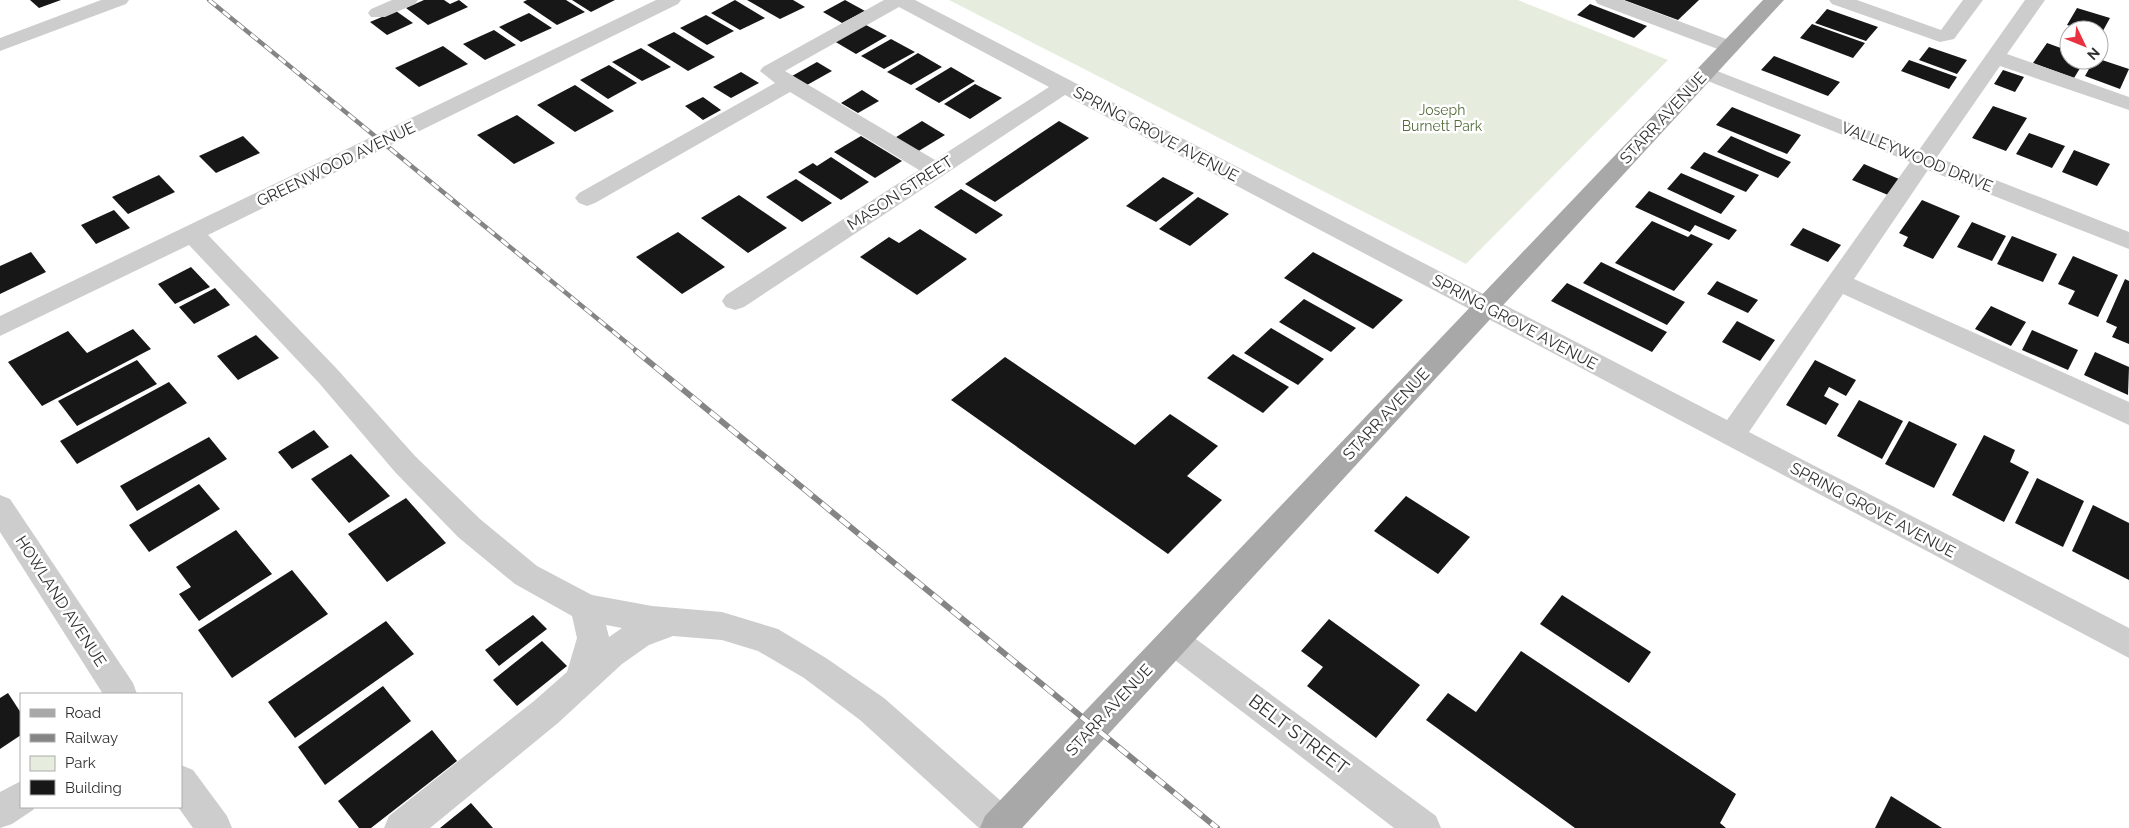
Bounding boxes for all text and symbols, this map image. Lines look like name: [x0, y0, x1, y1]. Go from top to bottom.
north arrow: [2059, 20, 2109, 70]
text: N: [2084, 45, 2103, 63]
street label: STARR AVENUE: [1616, 68, 1710, 168]
street label: SPRING GROVE AVENUE: [1070, 82, 1242, 186]
park label: Joseph Burnett Park: [1402, 102, 1483, 134]
street label: GREENWOOD AVENUE: [254, 117, 418, 211]
street label: VALLEYWOOD DRIVE: [1838, 118, 1996, 196]
street label: MASON STREET: [844, 152, 957, 234]
street label: SPRING GROVE AVENUE: [1429, 270, 1601, 374]
street label: STARR AVENUE: [1339, 364, 1433, 464]
street label: SPRING GROVE AVENUE: [1787, 458, 1959, 562]
street label: HOWLAND AVENUE: [12, 532, 111, 670]
street label: STARR AVENUE: [1062, 660, 1156, 760]
street label: BELT STREET: [1245, 689, 1354, 779]
legend: [20, 693, 182, 808]
text: Road: [65, 704, 101, 722]
text: Railway: [65, 729, 118, 747]
text: Park: [65, 754, 96, 772]
text: Building: [65, 779, 122, 797]

